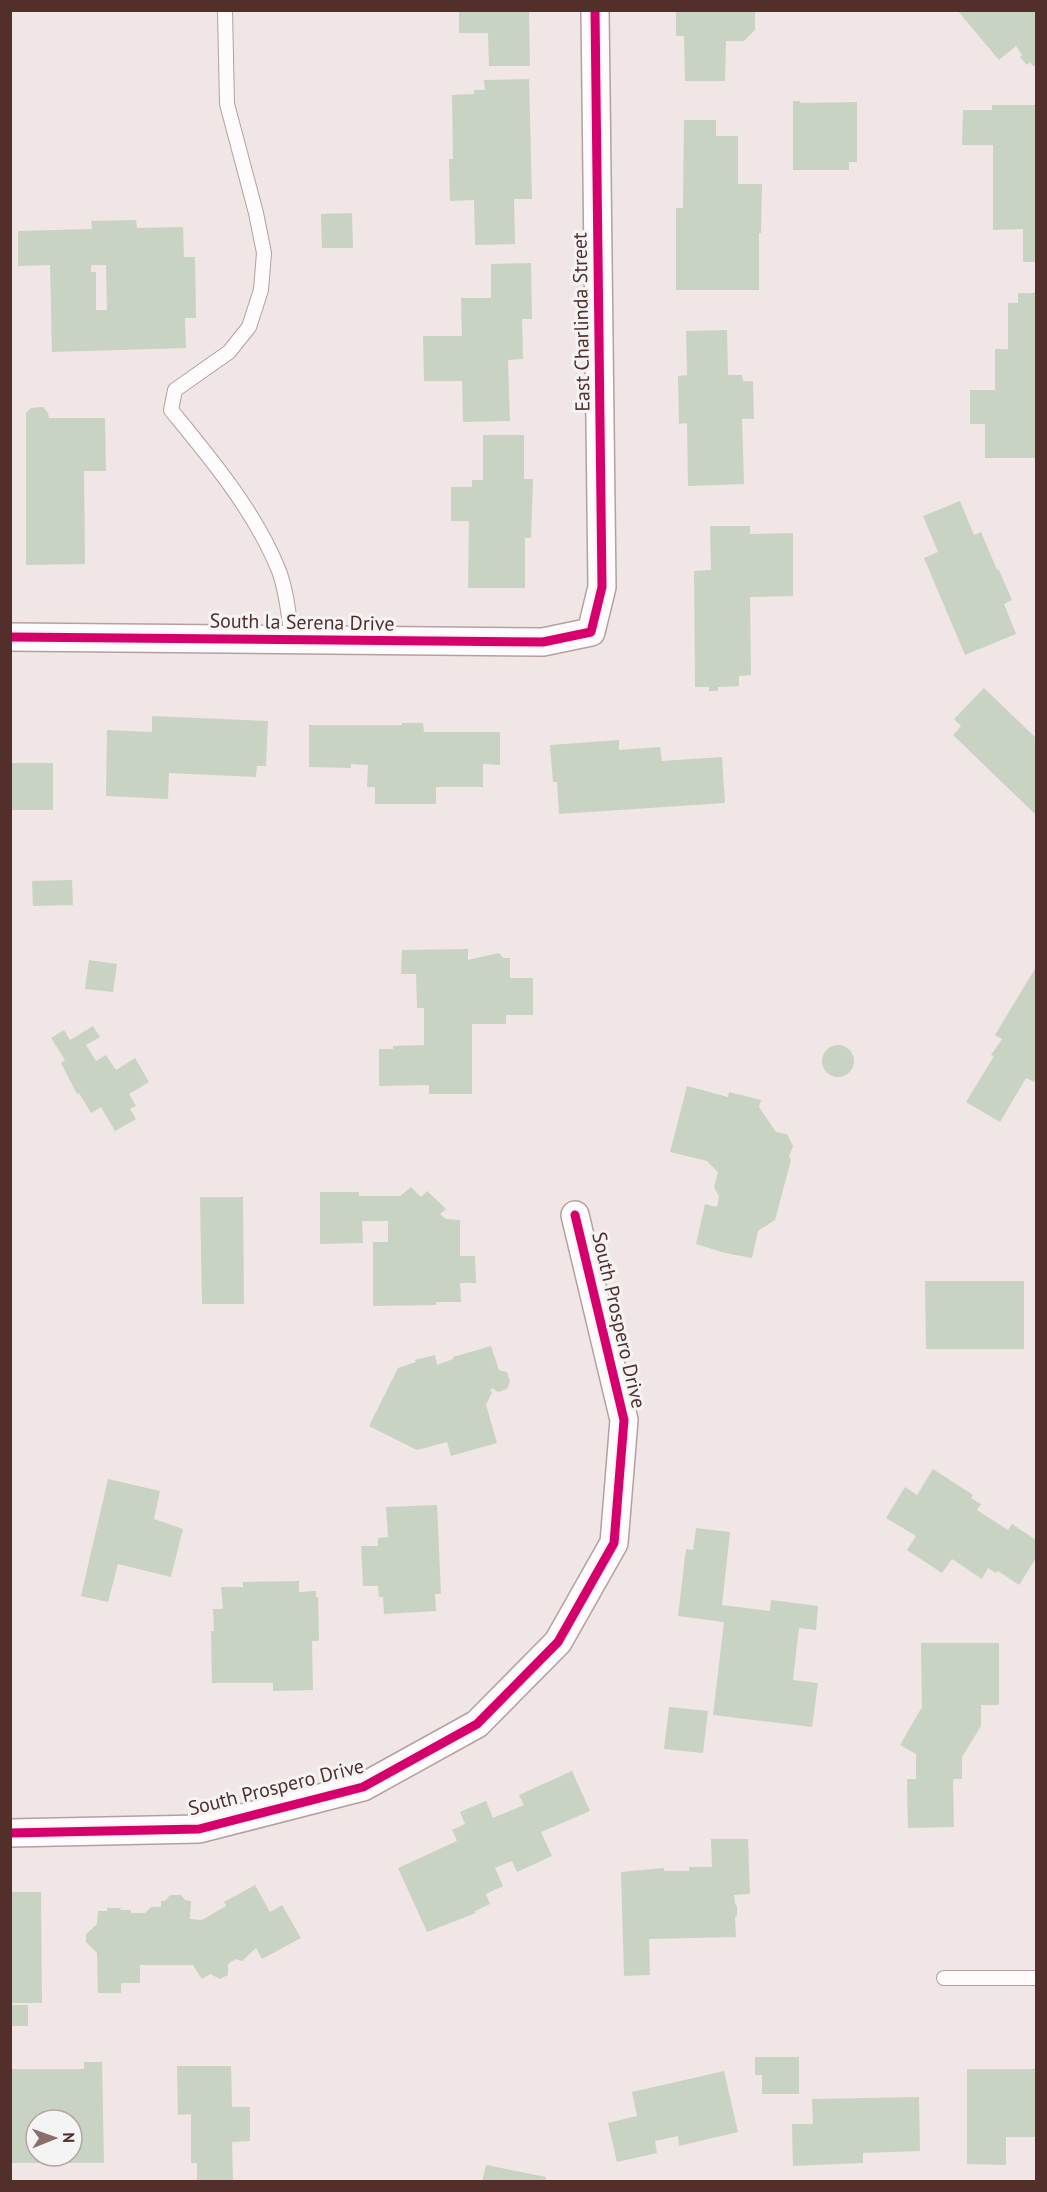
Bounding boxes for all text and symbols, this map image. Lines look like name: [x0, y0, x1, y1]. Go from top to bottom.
street label: East Charlinda Street: [566, 232, 596, 412]
street label: South la Serena Drive: [209, 607, 395, 637]
street label: South Prospero Drive: [586, 1229, 652, 1411]
street label: South Prospero Drive: [185, 1753, 367, 1821]
north arrow: [24, 2108, 84, 2168]
text: N: [59, 2132, 79, 2143]

